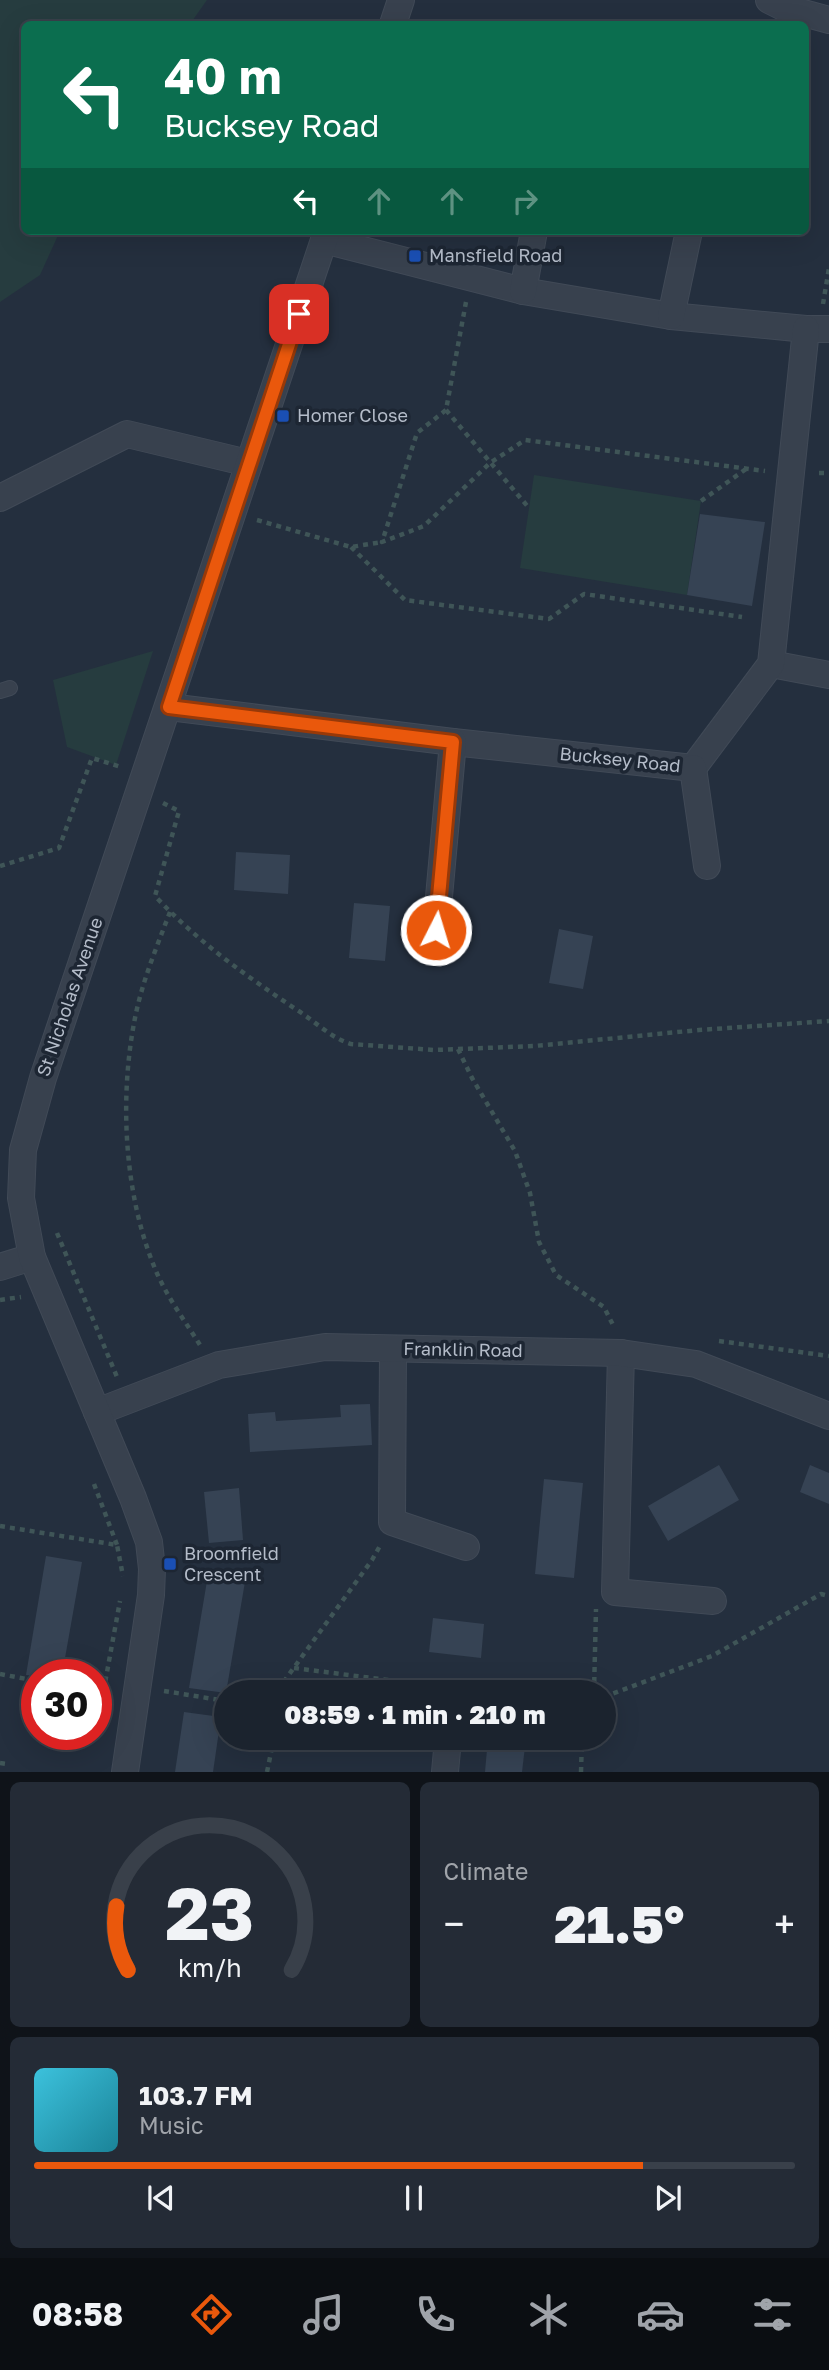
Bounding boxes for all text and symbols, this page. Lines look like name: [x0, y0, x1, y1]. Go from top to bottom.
text: 40 m: [164, 46, 282, 105]
icon: left: [49, 49, 140, 140]
text: Bucksey Road: [164, 106, 380, 144]
icon: left: [287, 182, 325, 220]
icon: ahead: [360, 182, 398, 220]
icon: ahead: [433, 182, 471, 220]
icon: right: [506, 182, 544, 220]
place label: Mansfield Road: [429, 244, 562, 266]
marker: Mansfield Road: [407, 248, 423, 264]
pin: [269, 284, 329, 344]
icon: arrive: [280, 295, 318, 333]
place label: Homer Close: [297, 404, 408, 426]
marker: Homer Close: [275, 408, 291, 424]
street label: Bucksey Road: [559, 742, 682, 776]
position arrow: [399, 893, 473, 967]
street label: St Nicholas Avenue: [32, 914, 107, 1079]
street label: Franklin Road: [403, 1337, 523, 1361]
place label: Broomfield Crescent: [184, 1542, 279, 1585]
marker: Broomfield Crescent: [162, 1556, 178, 1572]
speed limit sign: 30: [21, 1659, 112, 1750]
text: 08:59 · 1 min · 210 m: [284, 1699, 546, 1730]
text: Climate: [444, 1857, 528, 1885]
text: 23: [165, 1870, 254, 1957]
text: 21.5°: [554, 1892, 684, 1954]
text: −: [444, 1901, 464, 1946]
text: +: [774, 1901, 795, 1946]
text: km/h: [178, 1952, 242, 1983]
text: 103.7 FM: [139, 2080, 253, 2111]
text: Music: [139, 2111, 204, 2139]
icon: previous: [142, 2179, 180, 2217]
icon: pause: [395, 2179, 433, 2217]
icon: next: [649, 2179, 687, 2217]
icon: directions: [187, 2290, 236, 2339]
icon: music: [299, 2290, 348, 2339]
icon: phone: [411, 2290, 460, 2339]
icon: climate: [524, 2290, 573, 2339]
icon: car: [636, 2290, 685, 2339]
icon: filters: [748, 2290, 797, 2339]
text: 08:58: [32, 2295, 123, 2333]

